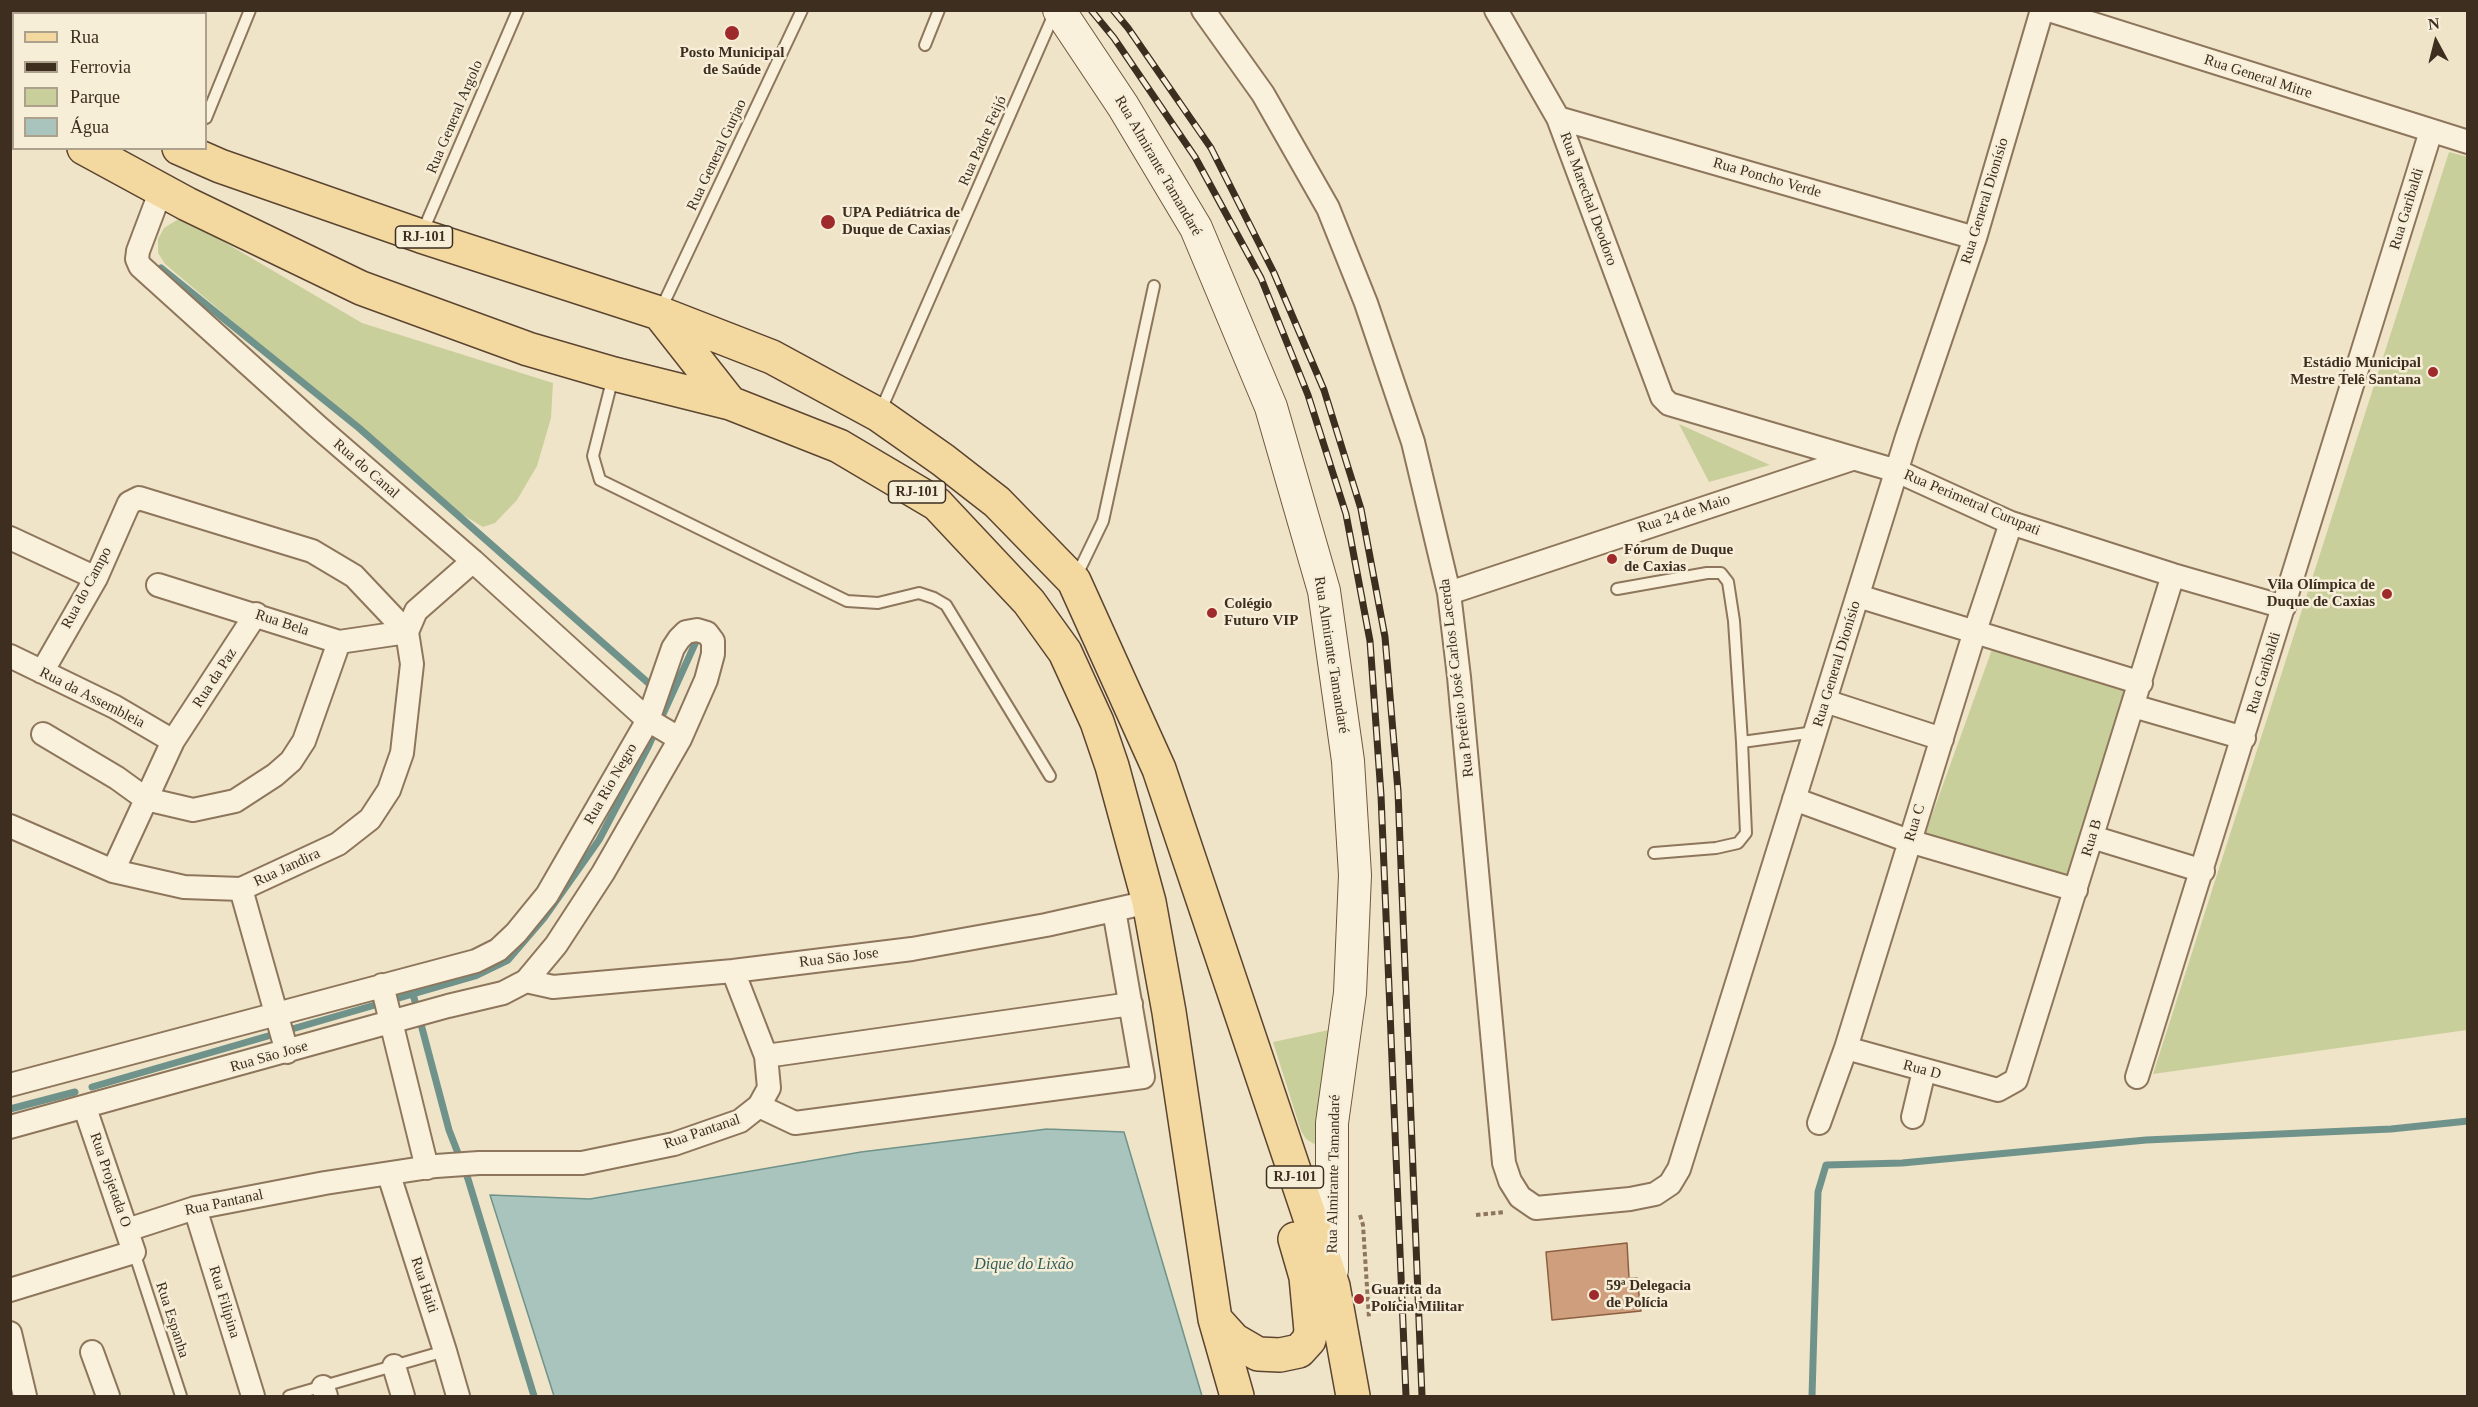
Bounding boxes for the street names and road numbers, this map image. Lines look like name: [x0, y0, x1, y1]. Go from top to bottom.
street label: Rua General Mitre: [2202, 51, 2314, 103]
street label: Rua General Argolo: [423, 58, 487, 176]
street label: Rua Padre Feijó: [955, 93, 1011, 189]
street label: Rua Almirante Tamandaré: [1110, 93, 1206, 239]
street label: Rua General Gurjao: [683, 96, 751, 214]
street label: Rua Marechal Deodoro: [1555, 130, 1621, 268]
street label: Rua General Dionísio: [1957, 136, 2013, 266]
street label: Rua Poncho Verde: [1711, 154, 1823, 202]
street label: Rua Garibaldi: [2386, 166, 2428, 252]
road number: RJ-101: [396, 226, 452, 248]
street label: Rua do Canal: [329, 435, 403, 503]
street label: Rua Perimetral Curupati: [1901, 466, 2043, 540]
road number: RJ-101: [888, 481, 946, 503]
street label: Rua 24 de Maio: [1635, 491, 1733, 537]
street label: Rua do Campo: [58, 544, 116, 632]
street label: Rua Almirante Tamandaré: [1310, 575, 1352, 735]
street label: Rua Prefeito José Carlos Lacerda: [1436, 578, 1478, 778]
street label: Rua General Dionísio: [1809, 599, 1865, 729]
street label: Rua Bela: [253, 606, 311, 640]
street label: Rua Garibaldi: [2243, 630, 2285, 716]
street label: Rua da Paz: [189, 645, 241, 711]
street label: Rua da Assembleia: [36, 664, 148, 732]
street label: Rua Rio Negro: [581, 740, 641, 828]
street label: Rua C: [1901, 802, 1929, 844]
street label: Rua B: [2078, 817, 2106, 859]
street label: Rua Jandira: [251, 845, 323, 891]
street label: Rua Sāo Jose: [798, 944, 880, 972]
street label: Rua Sāo Jose: [228, 1037, 310, 1077]
street label: Rua D: [1901, 1056, 1943, 1084]
street label: Rua Almirante Tamandaré: [1324, 1094, 1344, 1254]
street label: Rua Pantanal: [661, 1111, 743, 1153]
street label: Rua Projetada O: [85, 1130, 135, 1230]
road number: RJ-101: [1266, 1166, 1324, 1188]
street label: Rua Pantanal: [183, 1186, 265, 1220]
street label: Rua Haiti: [406, 1255, 442, 1315]
street label: Rua Filipina: [204, 1264, 244, 1340]
street label: Rua Espanha: [151, 1280, 193, 1360]

